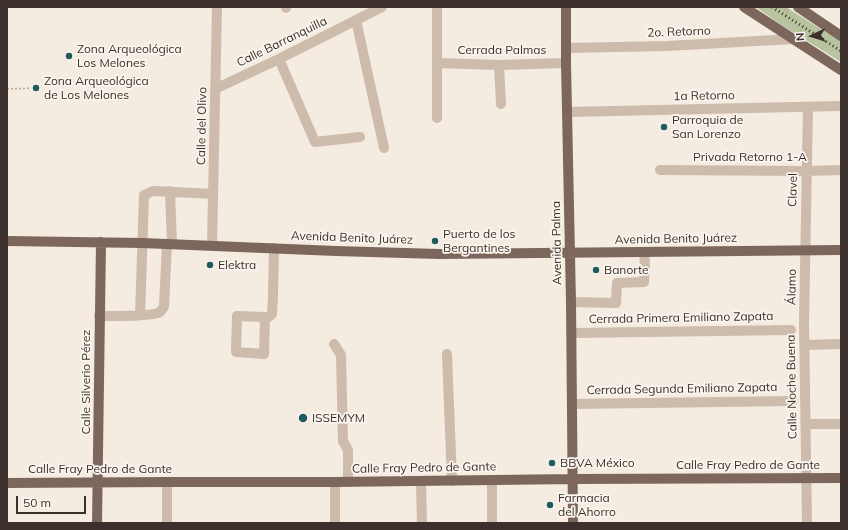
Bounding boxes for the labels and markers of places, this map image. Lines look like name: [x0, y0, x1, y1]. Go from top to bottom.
place label: Zona Arqueológica Los Melones: [77, 42, 182, 70]
marker: Zona Arqueológica Los Melones: [64, 51, 74, 61]
place label: Zona Arqueológica de Los Melones: [44, 74, 149, 102]
marker: Zona Arqueológica de Los Melones: [31, 83, 41, 93]
place label: Parroquia de San Lorenzo: [672, 113, 743, 141]
marker: Parroquia de San Lorenzo: [659, 122, 669, 132]
place label: Puerto de los Bergantines: [443, 227, 516, 255]
marker: Puerto de los Bergantines: [430, 236, 440, 246]
place label: Elektra: [218, 258, 256, 272]
marker: Elektra: [205, 260, 215, 270]
place label: Banorte: [604, 263, 649, 277]
marker: Banorte: [591, 265, 601, 275]
place label: ISSEMYM: [312, 411, 365, 425]
marker: ISSEMYM: [297, 412, 309, 424]
place label: BBVA México: [560, 456, 635, 470]
marker: BBVA México: [547, 458, 557, 468]
place label: Farmacia del Ahorro: [558, 491, 616, 519]
marker: Farmacia del Ahorro: [545, 500, 555, 510]

